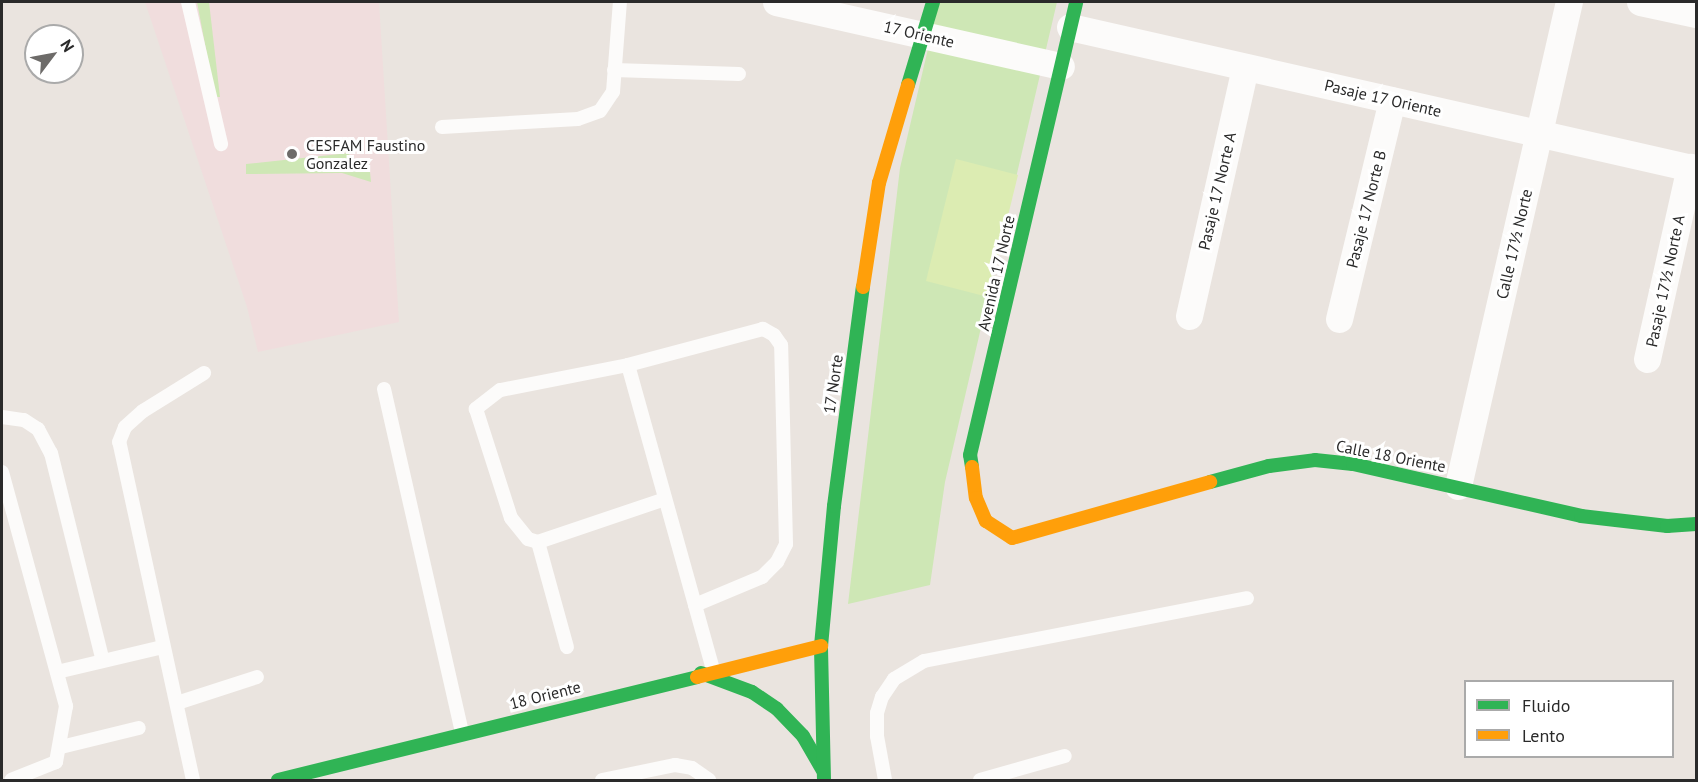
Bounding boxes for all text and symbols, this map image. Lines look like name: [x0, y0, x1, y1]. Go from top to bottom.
street label: 17 Oriente: [881, 16, 957, 52]
north arrow: [24, 24, 84, 84]
text: N: [56, 36, 79, 55]
street label: Pasaje 17 Oriente: [1322, 75, 1444, 121]
street label: Pasaje 17 Norte A: [1194, 130, 1240, 252]
place label: CESFAM Faustino Gonzalez: [306, 135, 425, 173]
marker: CESFAM Faustino Gonzalez: [283, 145, 301, 163]
street label: Pasaje 17 Norte B: [1342, 148, 1390, 270]
street label: Calle 17½ Norte: [1492, 187, 1536, 301]
street label: Avenida 17 Norte: [973, 213, 1019, 333]
street label: Pasaje 17½ Norte A: [1642, 213, 1688, 349]
street label: 17 Norte: [819, 353, 847, 415]
street label: Calle 18 Oriente: [1335, 436, 1447, 476]
street label: 18 Oriente: [507, 677, 583, 713]
legend: [1464, 680, 1674, 758]
text: Fluido: [1522, 694, 1570, 717]
text: Lento: [1522, 724, 1565, 747]

